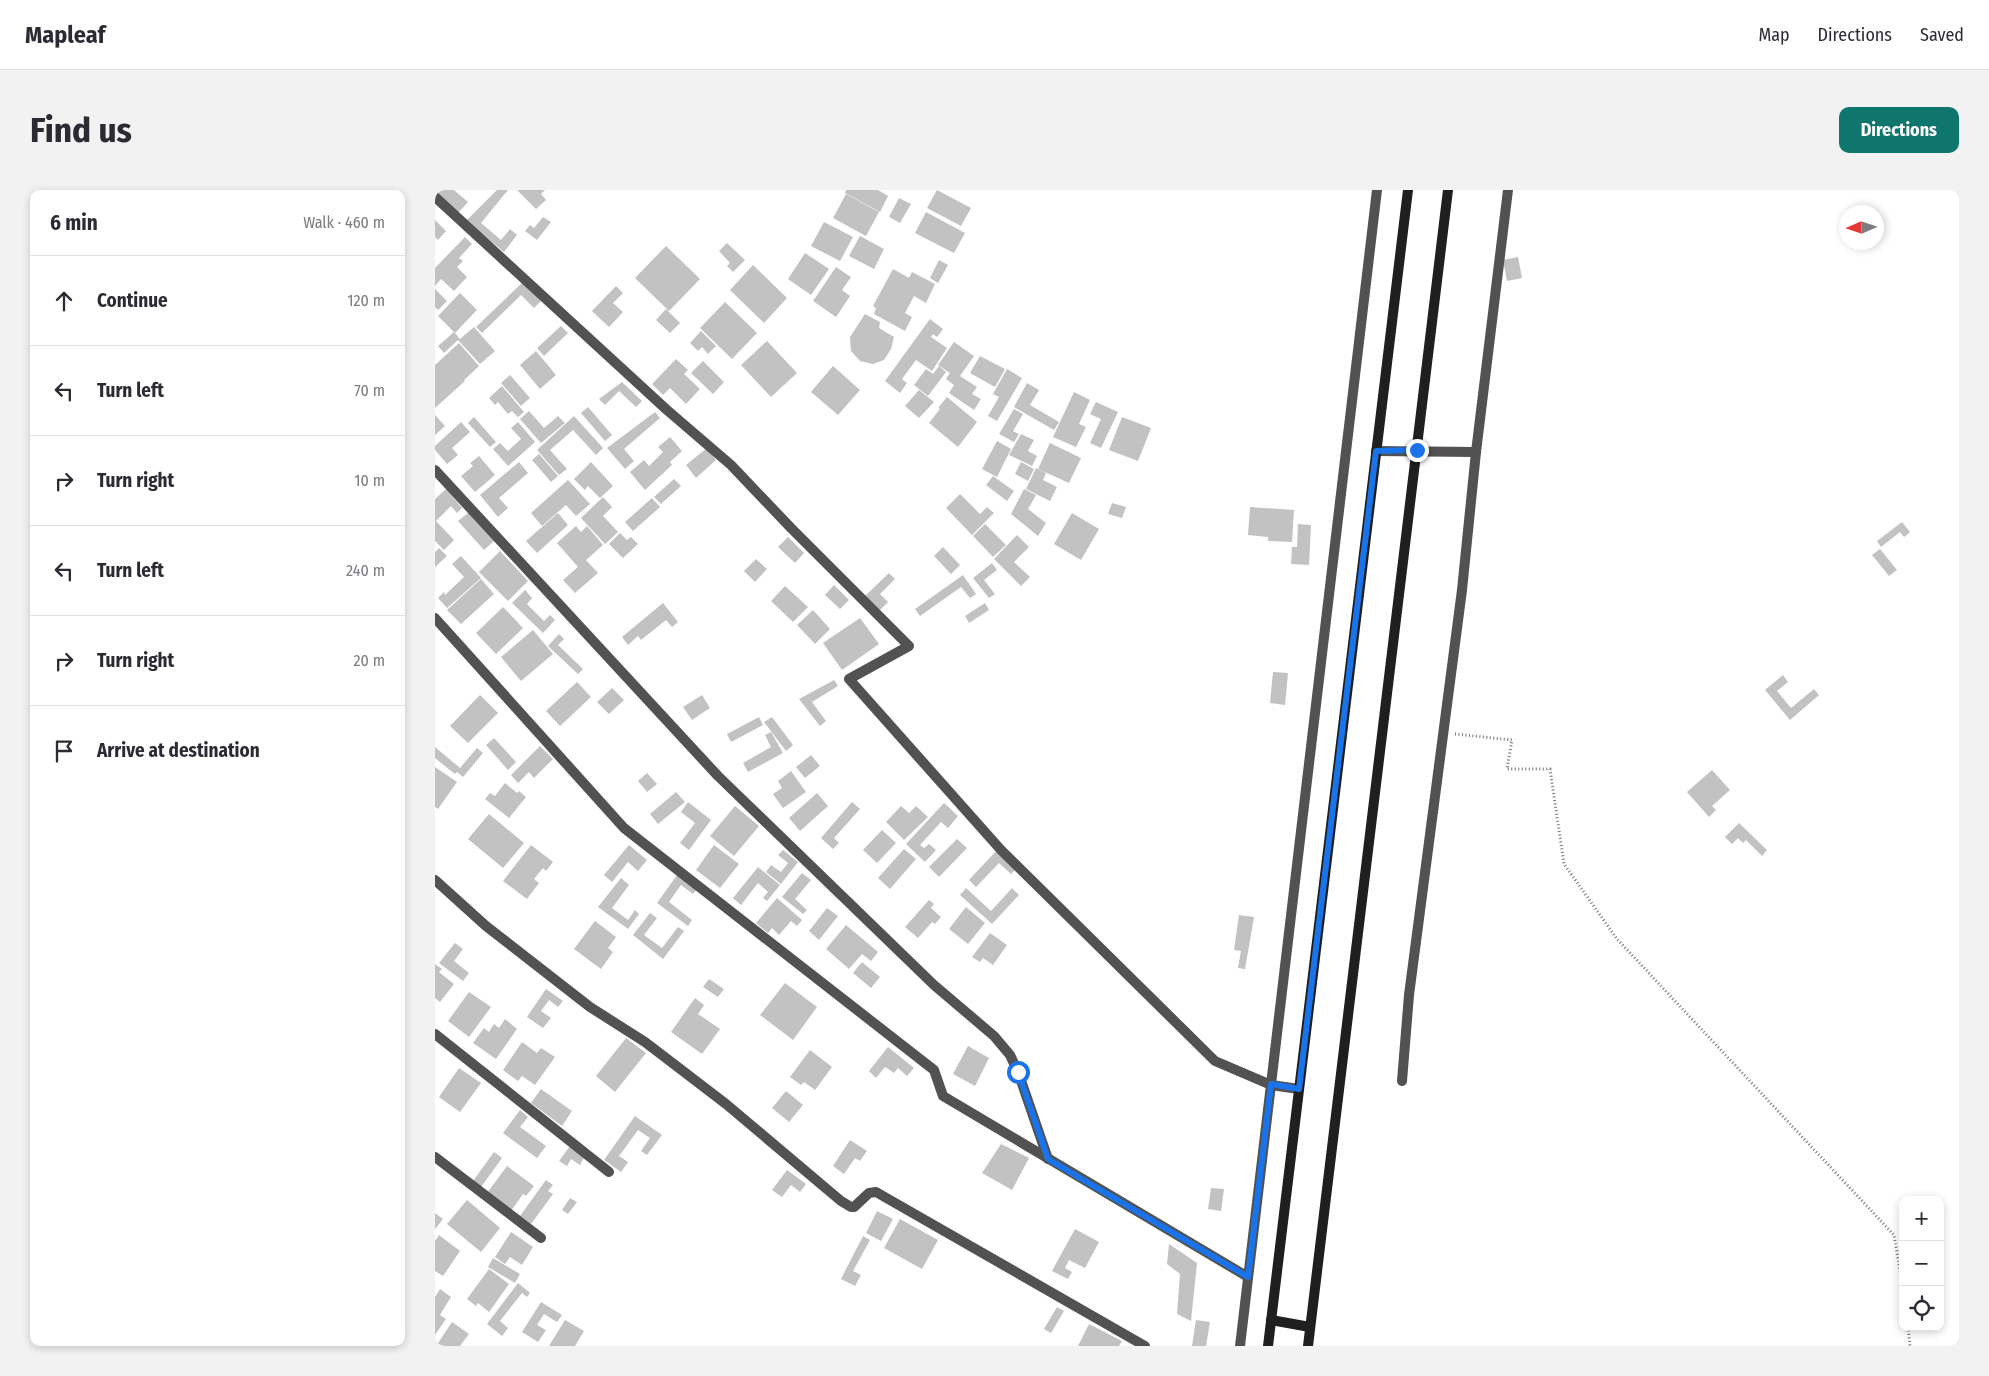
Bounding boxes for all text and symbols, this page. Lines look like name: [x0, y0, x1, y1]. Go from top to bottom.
text: Mapleaf: [25, 21, 105, 49]
text: Map: [1758, 24, 1790, 46]
text: Directions: [1818, 24, 1892, 46]
text: Saved: [1920, 24, 1964, 46]
button: Directions: [1839, 107, 1959, 153]
text: Find us: [30, 109, 132, 151]
north arrow: [1839, 205, 1884, 250]
text: 6 min: [50, 210, 98, 236]
text: Walk · 460 m: [303, 213, 385, 232]
icon: ahead: [50, 287, 78, 315]
text: Continue: [97, 289, 168, 312]
text: 120 m: [347, 291, 385, 310]
icon: left: [50, 377, 78, 405]
text: Turn left: [97, 379, 164, 402]
text: 70 m: [354, 381, 385, 400]
route end: [1406, 439, 1429, 462]
icon: right: [50, 467, 78, 495]
text: Turn right: [97, 469, 174, 492]
text: 10 m: [354, 471, 385, 490]
icon: left: [50, 557, 78, 585]
text: Turn left: [97, 559, 164, 582]
text: 240 m: [346, 561, 385, 580]
icon: right: [50, 647, 78, 675]
text: Turn right: [97, 649, 174, 672]
text: 20 m: [354, 651, 385, 670]
icon: arrive: [50, 737, 78, 765]
text: Arrive at destination: [97, 739, 260, 762]
route start: [1007, 1061, 1030, 1084]
map controls: [1899, 1196, 1944, 1331]
button: +: [1899, 1196, 1944, 1241]
button: −: [1899, 1241, 1944, 1286]
button: locate: [1899, 1286, 1944, 1331]

